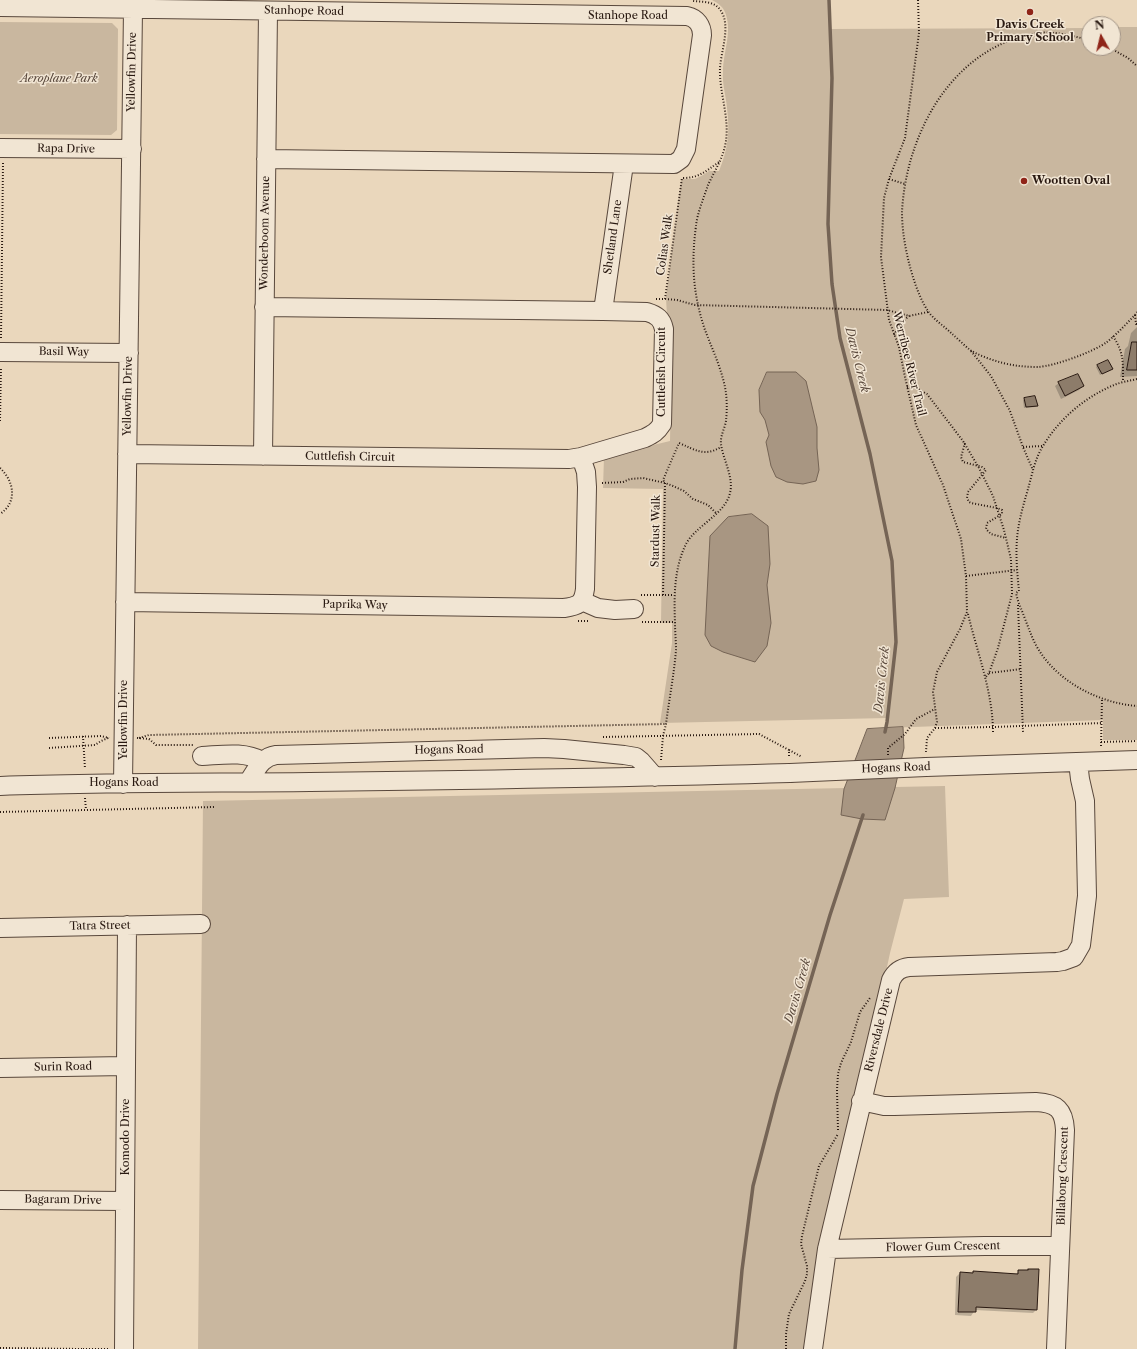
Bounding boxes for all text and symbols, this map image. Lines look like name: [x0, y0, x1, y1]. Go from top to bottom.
street label: Stanhope Road: [264, 4, 344, 18]
marker: Davis Creek Primary School: [1025, 7, 1035, 17]
street label: Stanhope Road: [588, 9, 668, 23]
north arrow: [1081, 16, 1121, 56]
place label: Davis Creek Primary School: [986, 18, 1074, 44]
text: N: [1094, 18, 1105, 33]
street label: Yellowfin Drive: [125, 32, 139, 112]
park label: Aeroplane Park: [20, 72, 98, 86]
street label: Rapa Drive: [37, 142, 95, 156]
place label: Wootten Oval: [1032, 174, 1110, 188]
street label: Wonderboom Avenue: [257, 176, 273, 290]
marker: Wootten Oval: [1019, 176, 1029, 186]
street label: Shetland Lane: [601, 199, 625, 275]
street label: Colias Walk: [654, 213, 676, 277]
street label: Werribee River Trail: [890, 311, 928, 417]
water label: Davis Creek: [842, 326, 872, 394]
street label: Cuttlefish Circuit: [655, 327, 669, 417]
street label: Basil Way: [39, 345, 89, 359]
street label: Yellowfin Drive: [121, 356, 135, 436]
street label: Cuttlefish Circuit: [305, 450, 395, 464]
street label: Stardust Walk: [649, 495, 663, 567]
street label: Paprika Way: [322, 598, 388, 612]
water label: Davis Creek: [871, 646, 893, 714]
street label: Yellowfin Drive: [117, 680, 131, 760]
street label: Hogans Road: [414, 743, 484, 757]
street label: Hogans Road: [861, 760, 931, 776]
street label: Hogans Road: [89, 776, 159, 790]
street label: Tatra Street: [69, 919, 131, 933]
water label: Davis Creek: [782, 957, 814, 1025]
street label: Riversdale Drive: [862, 987, 896, 1073]
street label: Surin Road: [34, 1060, 92, 1074]
street label: Komodo Drive: [119, 1099, 133, 1175]
street label: Billabong Crescent: [1055, 1126, 1071, 1226]
street label: Bagaram Drive: [24, 1193, 102, 1207]
street label: Flower Gum Crescent: [885, 1239, 1001, 1255]

